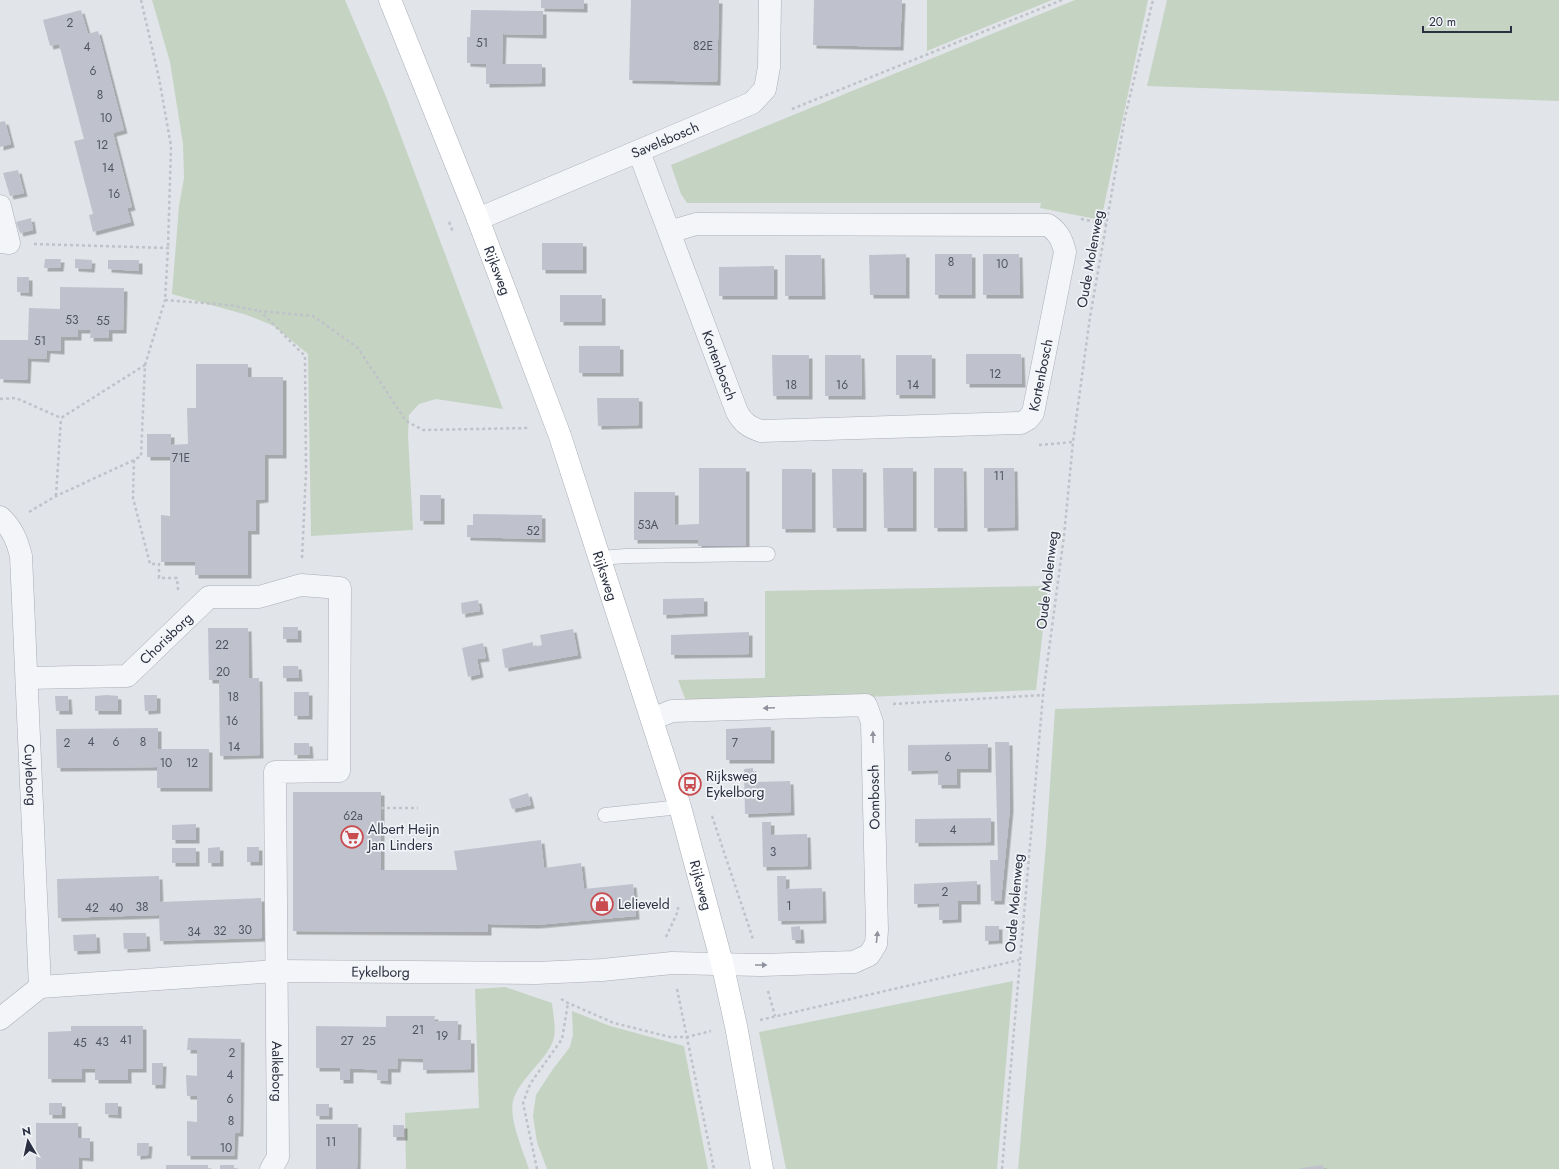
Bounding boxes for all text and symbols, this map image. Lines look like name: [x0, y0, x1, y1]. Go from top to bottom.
scale bar: [1423, 8, 1511, 34]
text: 20 m: [1429, 13, 1456, 31]
house number: 2: [67, 14, 74, 32]
house number: 51: [476, 34, 488, 52]
house number: 82E: [693, 37, 713, 55]
house number: 4: [84, 38, 91, 56]
house number: 6: [90, 62, 97, 80]
house number: 8: [97, 86, 103, 104]
house number: 10: [100, 109, 112, 127]
street label: Savelsbosch: [628, 117, 702, 163]
house number: 12: [96, 136, 108, 154]
house number: 14: [102, 159, 114, 177]
house number: 16: [108, 185, 120, 203]
street label: Oude Molenweg: [1072, 209, 1108, 309]
street label: Rijksweg: [479, 243, 516, 298]
house number: 8: [948, 253, 954, 271]
house number: 10: [996, 255, 1008, 273]
house number: 53: [65, 311, 79, 329]
house number: 55: [96, 312, 110, 330]
street label: Kortenbosch: [697, 328, 742, 403]
house number: 51: [34, 332, 46, 350]
street label: Kortenbosch: [1024, 337, 1057, 413]
house number: 12: [989, 365, 1001, 383]
house number: 18: [785, 376, 797, 394]
house number: 16: [836, 376, 848, 394]
house number: 14: [907, 376, 919, 394]
house number: 71E: [172, 449, 190, 467]
house number: 11: [994, 467, 1004, 485]
house number: 53A: [637, 516, 659, 534]
house number: 52: [526, 522, 540, 540]
street label: Oude Molenweg: [1031, 530, 1063, 630]
street label: Rijksweg: [588, 548, 623, 603]
street label: Chorisborg: [135, 608, 197, 669]
house number: 22: [215, 636, 229, 654]
house number: 20: [216, 663, 230, 681]
house number: 18: [227, 688, 239, 706]
one-way arrow: [762, 705, 775, 711]
house number: 16: [226, 712, 238, 730]
one-way arrow: [869, 731, 876, 743]
house number: 4: [88, 733, 95, 751]
house number: 6: [113, 733, 120, 751]
house number: 8: [140, 733, 146, 751]
house number: 2: [64, 734, 71, 752]
house number: 7: [732, 734, 739, 752]
house number: 14: [228, 738, 240, 756]
street label: Cuyleborg: [19, 743, 42, 806]
house number: 6: [945, 748, 952, 766]
house number: 10: [160, 754, 172, 772]
house number: 12: [186, 754, 198, 772]
street label: Oombosch: [863, 764, 885, 830]
place label: Rijksweg Eykelborg: [706, 766, 764, 802]
bus stop icon: Rijksweg Eykelborg: [677, 771, 703, 797]
house number: 62a: [343, 807, 363, 825]
place label: Albert Heijn Jan Linders: [366, 819, 440, 855]
house number: 4: [950, 821, 957, 839]
supermarket icon: Albert Heijn Jan Linders: [339, 824, 365, 850]
house number: 3: [770, 843, 777, 861]
street label: Oude Molenweg: [1000, 853, 1028, 953]
street label: Rijksweg: [685, 858, 717, 913]
house number: 2: [942, 883, 949, 901]
shop icon: Lelieveld: [589, 891, 615, 917]
place label: Lelieveld: [618, 894, 670, 914]
house number: 1: [786, 897, 792, 915]
house number: 38: [135, 898, 149, 916]
house number: 42: [85, 899, 99, 917]
house number: 40: [109, 899, 123, 917]
house number: 30: [238, 921, 252, 939]
house number: 32: [213, 922, 227, 940]
house number: 34: [187, 923, 201, 941]
one-way arrow: [873, 931, 880, 943]
street label: Eykelborg: [351, 962, 410, 982]
one-way arrow: [755, 962, 768, 968]
house number: 21: [412, 1021, 424, 1039]
house number: 19: [436, 1027, 448, 1045]
house number: 41: [120, 1031, 132, 1049]
house number: 27: [340, 1032, 354, 1050]
house number: 25: [362, 1032, 376, 1050]
house number: 43: [95, 1033, 109, 1051]
house number: 45: [73, 1034, 87, 1052]
street label: Aalkeborg: [267, 1041, 288, 1102]
house number: 2: [229, 1044, 236, 1062]
house number: 4: [227, 1066, 234, 1084]
house number: 6: [227, 1090, 234, 1108]
house number: 8: [228, 1112, 234, 1130]
north arrow: [8, 1121, 48, 1161]
text: N: [21, 1123, 32, 1140]
house number: 11: [326, 1133, 336, 1151]
house number: 10: [220, 1139, 232, 1157]

